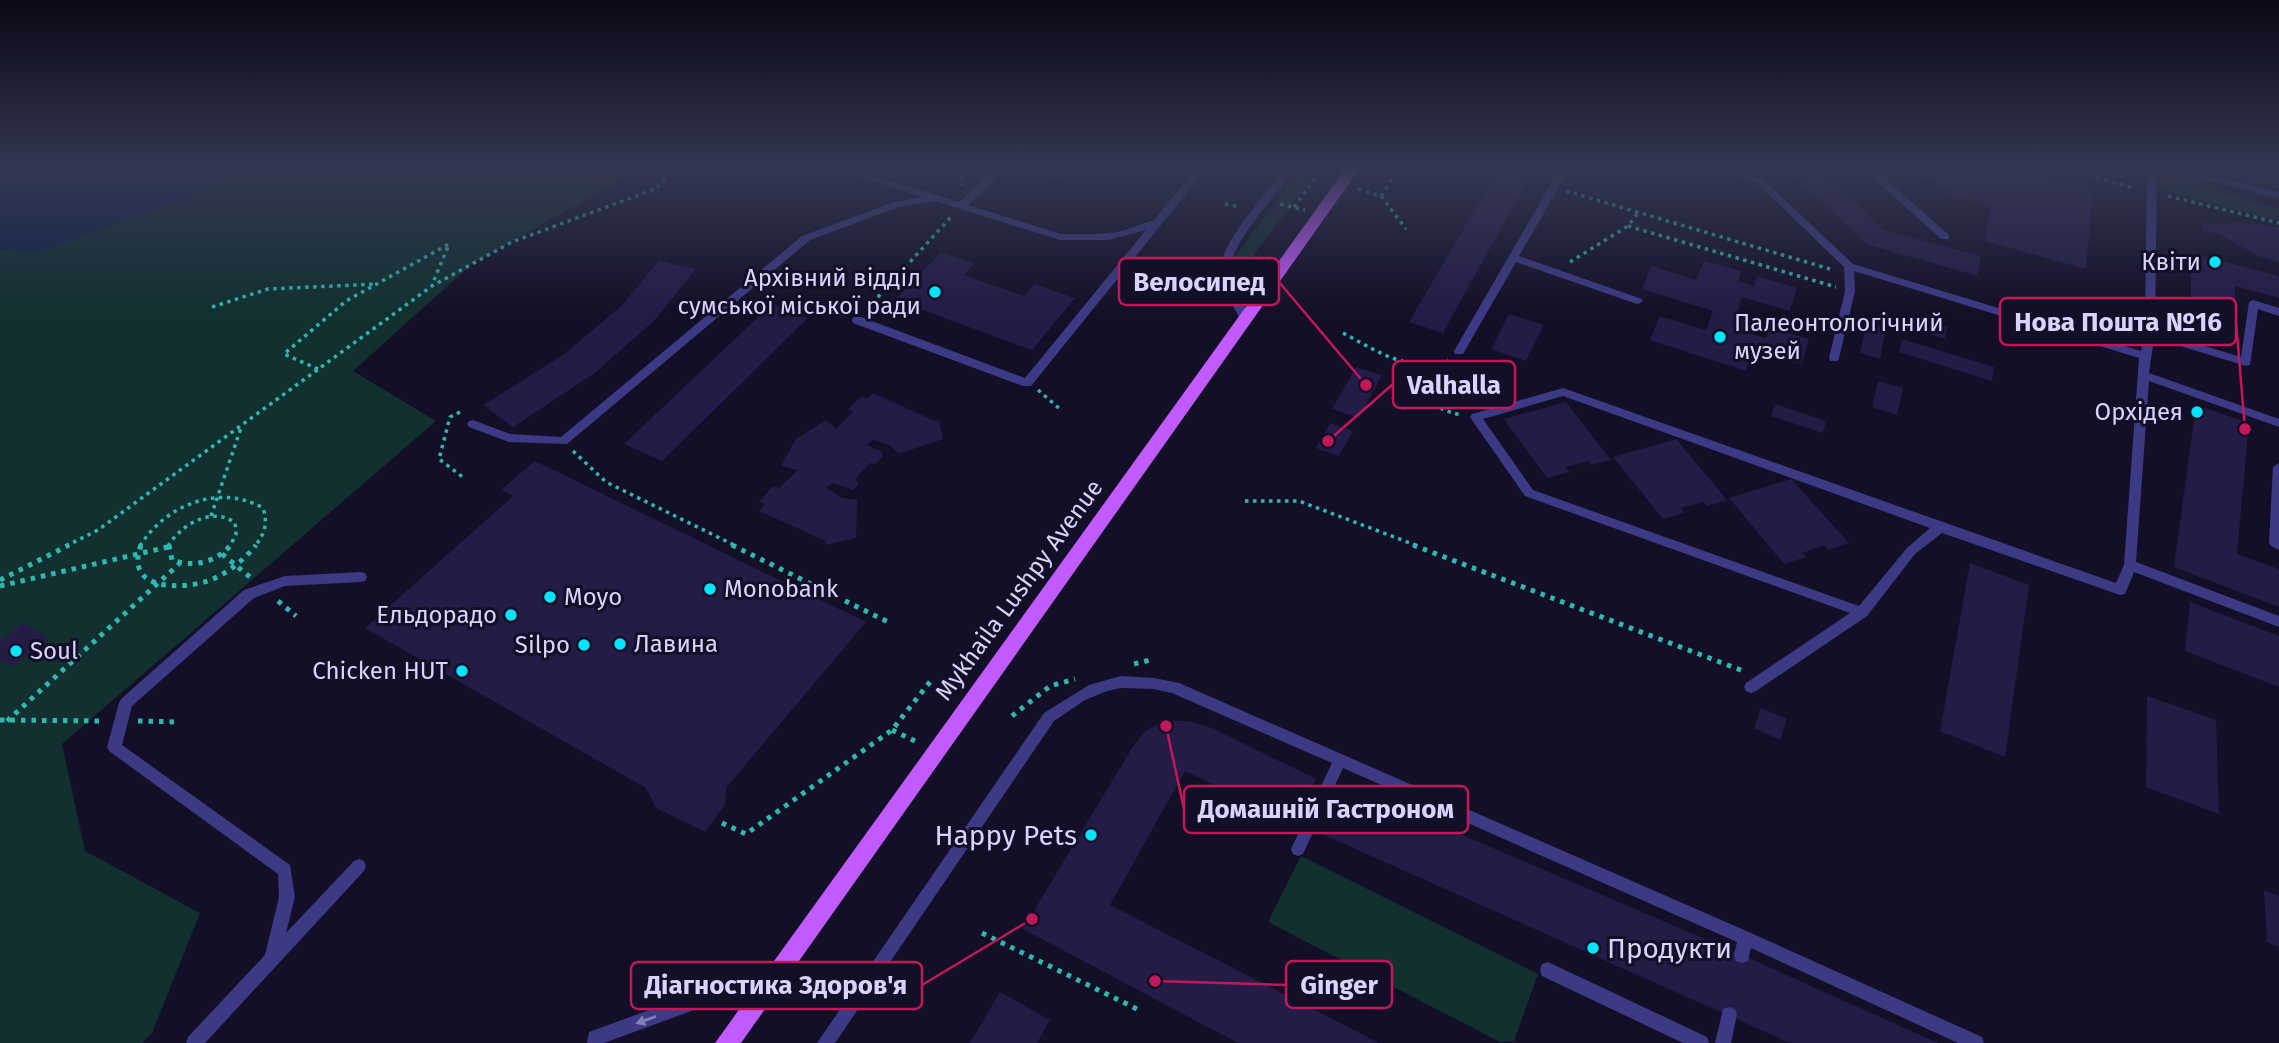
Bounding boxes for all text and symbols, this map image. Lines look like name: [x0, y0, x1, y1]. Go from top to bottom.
place label: Квіти: [2141, 248, 2201, 276]
marker: Квіти: [2207, 254, 2223, 270]
callout: Велосипед: [1119, 258, 1279, 305]
place label: Архівний відділ сумської міської ради: [677, 264, 921, 320]
text: Велосипед: [1133, 267, 1265, 298]
marker: Архівний відділ сумської міської ради: [927, 284, 943, 300]
callout: Нова Пошта №16: [2000, 298, 2236, 345]
text: Нова Пошта №16: [2014, 307, 2222, 338]
place label: Палеонтологічний музей: [1734, 309, 1944, 365]
marker: Палеонтологічний музей: [1712, 329, 1728, 345]
callout: Valhalla: [1393, 361, 1515, 408]
text: Valhalla: [1406, 370, 1501, 401]
place label: Орхідея: [2095, 398, 2183, 426]
marker: Орхідея: [2189, 404, 2205, 420]
street label: Mykhaila Lushpy Avenue: [930, 474, 1108, 706]
place label: Monobank: [724, 575, 839, 603]
marker: Monobank: [702, 581, 718, 597]
place label: Moyo: [564, 583, 622, 611]
marker: Moyo: [542, 589, 558, 605]
place label: Ельдорадо: [376, 601, 497, 629]
marker: Ельдорадо: [503, 607, 519, 623]
place label: Лавина: [634, 630, 718, 658]
place label: Silpo: [515, 631, 570, 659]
marker: Лавина: [612, 636, 628, 652]
place label: Soul: [30, 637, 78, 665]
marker: Silpo: [576, 637, 592, 653]
marker: Soul: [8, 643, 24, 659]
place label: Chicken HUT: [312, 657, 449, 685]
marker: Chicken HUT: [454, 663, 470, 679]
callout: Домашній Гастроном: [1184, 786, 1468, 833]
text: Домашній Гастроном: [1197, 794, 1454, 825]
place label: Happy Pets: [935, 819, 1077, 852]
marker: Happy Pets: [1083, 827, 1099, 843]
place label: Продукти: [1607, 932, 1732, 965]
marker: Продукти: [1585, 940, 1601, 956]
callout: Ginger: [1286, 961, 1392, 1008]
callout: Діагностика Здоров'я: [631, 962, 922, 1009]
text: Діагностика Здоров'я: [644, 970, 907, 1001]
text: Ginger: [1300, 970, 1378, 1001]
one-way arrow: [636, 1014, 657, 1025]

